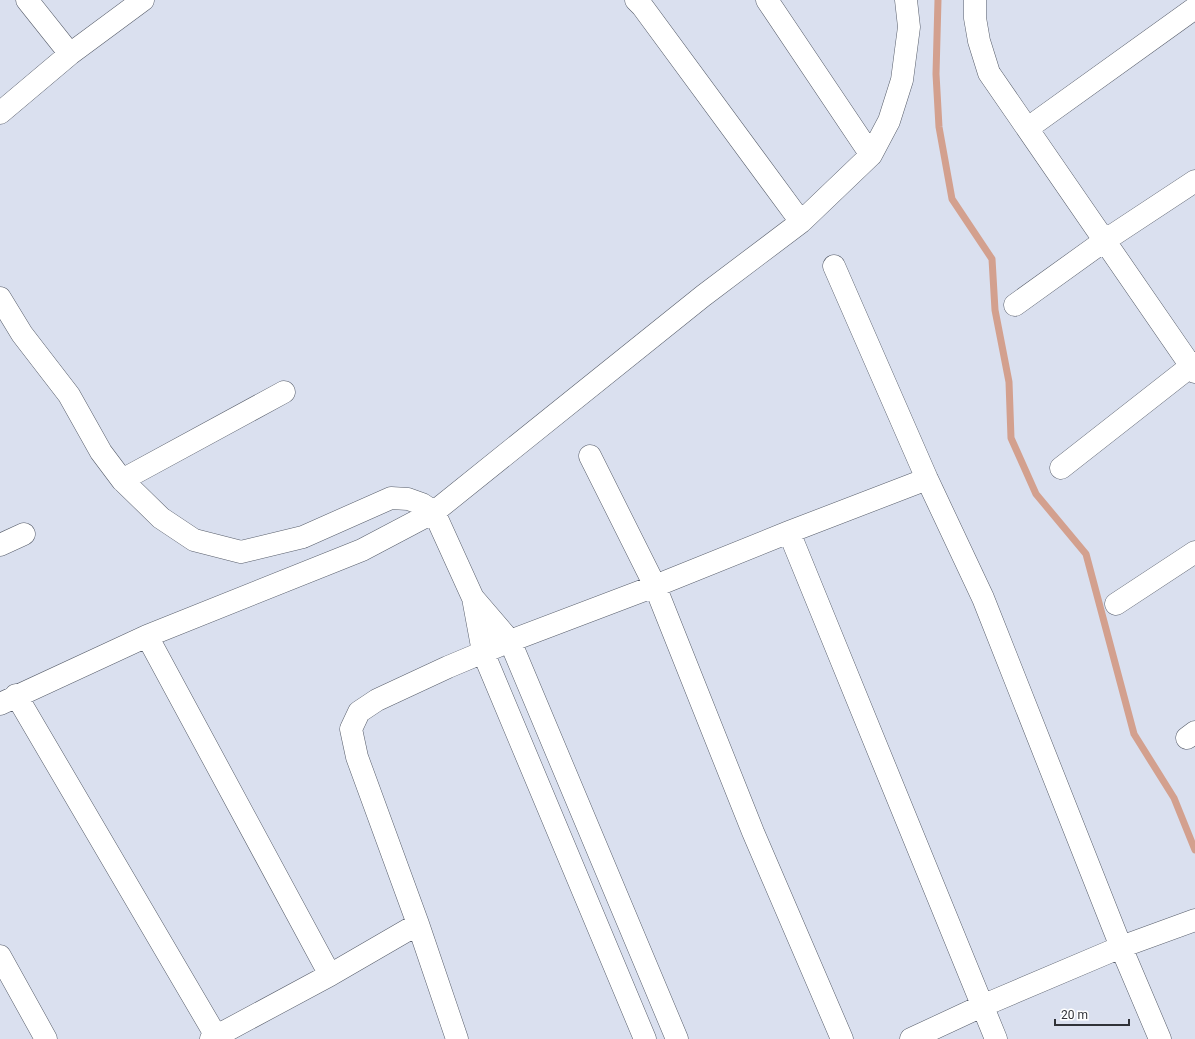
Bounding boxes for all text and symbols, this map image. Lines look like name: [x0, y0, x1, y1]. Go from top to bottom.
scale bar: [1055, 1001, 1129, 1027]
text: 20 m: [1061, 1008, 1088, 1022]

